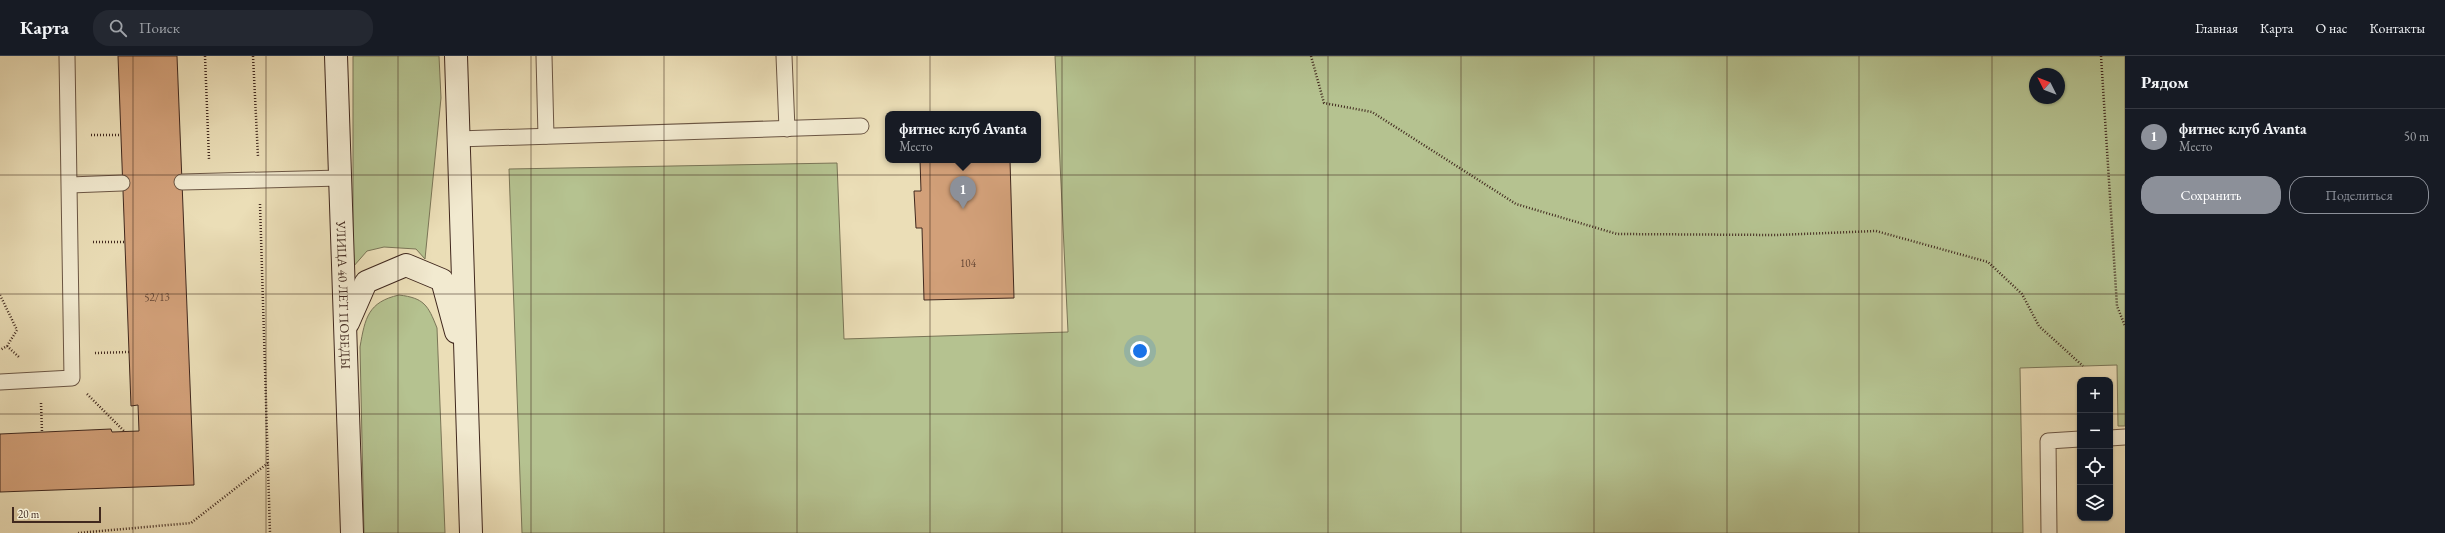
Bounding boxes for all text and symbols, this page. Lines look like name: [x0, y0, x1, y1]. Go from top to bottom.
search box: [93, 10, 373, 46]
text: Карта: [20, 15, 69, 40]
icon: search: [107, 17, 129, 39]
text: Поиск: [139, 18, 180, 37]
text: Главная: [2195, 19, 2238, 37]
text: Карта: [2260, 19, 2293, 37]
text: О нас: [2315, 19, 2347, 37]
text: Контакты: [2369, 19, 2425, 37]
north arrow: [2029, 68, 2065, 104]
text: Рядом: [2141, 71, 2189, 93]
popup: [885, 111, 1041, 163]
text: фитнес клуб Avanta: [899, 119, 1027, 138]
text: фитнес клуб Avanta: [2179, 119, 2307, 138]
text: 1: [2151, 128, 2157, 145]
text: 50 m: [2404, 128, 2429, 145]
text: Место: [899, 138, 933, 155]
text: Место: [2179, 138, 2212, 155]
pin: 1: [950, 176, 976, 209]
button: Сохранить: [2141, 176, 2281, 214]
button: Поделиться: [2289, 176, 2429, 214]
street label: УЛИЦА 40 ЛЕТ ПОБЕДЫ: [333, 220, 355, 370]
house number: 104: [960, 256, 977, 270]
house number: 52/13: [144, 290, 170, 304]
your location: [1130, 341, 1150, 361]
map controls: [2077, 377, 2113, 521]
button: +: [2077, 377, 2113, 413]
button: −: [2077, 413, 2113, 449]
button: locate: [2077, 449, 2113, 485]
button: layers: [2077, 485, 2113, 521]
scale bar: [12, 505, 101, 524]
text: 20 m: [18, 507, 39, 521]

